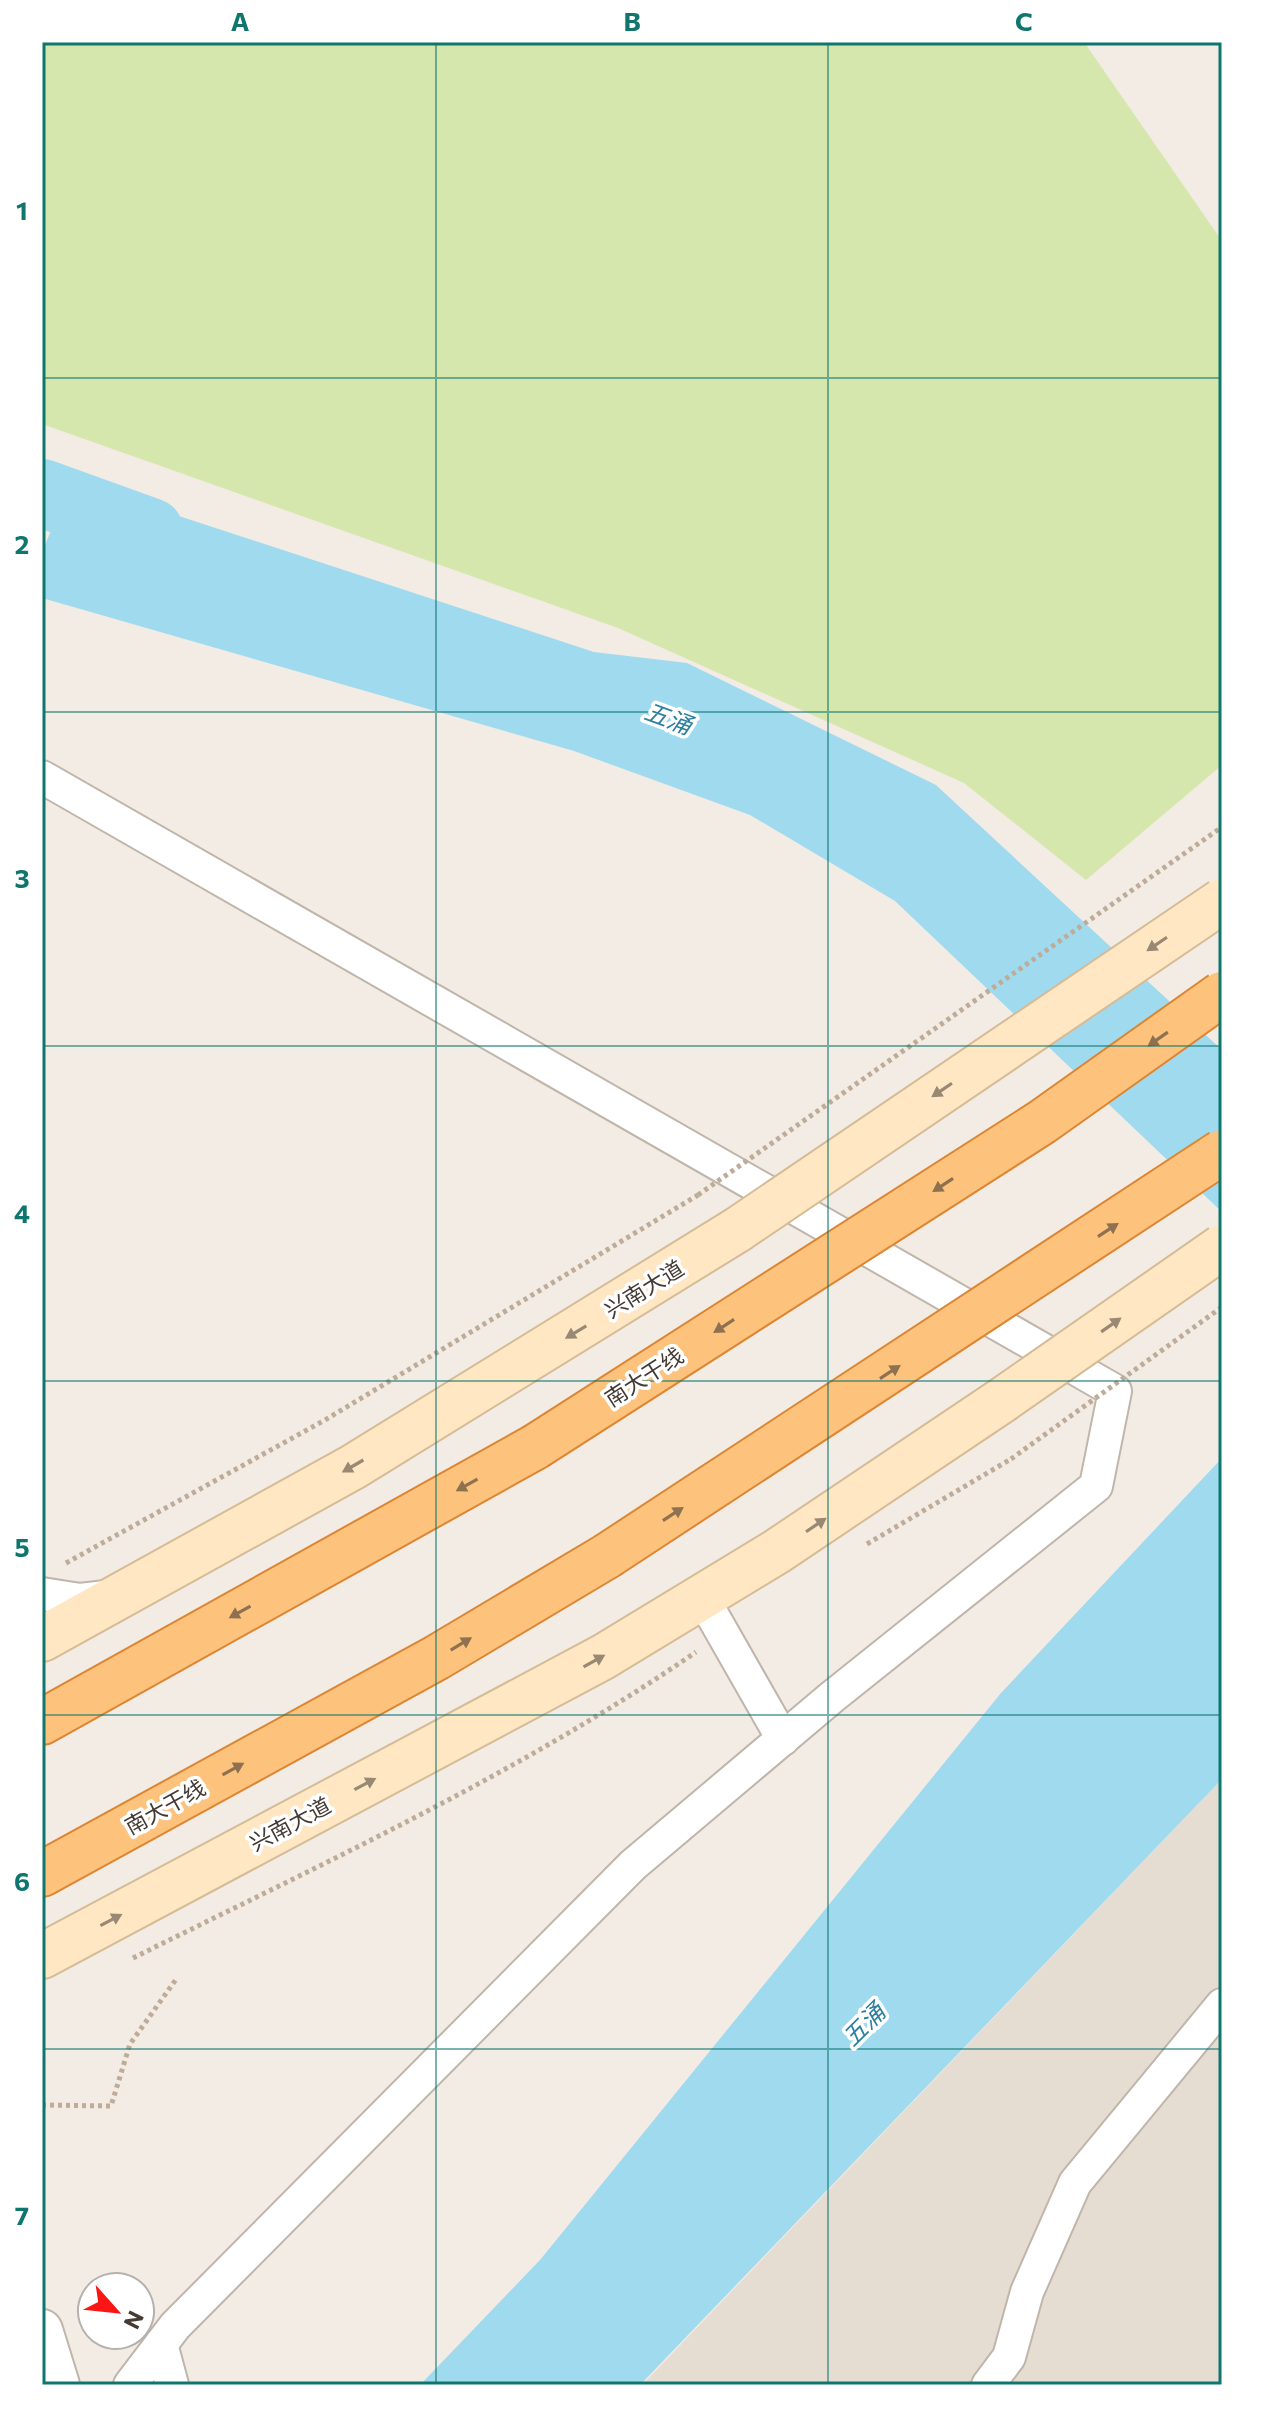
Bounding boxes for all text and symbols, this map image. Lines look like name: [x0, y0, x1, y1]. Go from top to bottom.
text: A: [231, 5, 250, 36]
text: B: [623, 5, 641, 36]
text: C: [1015, 5, 1033, 36]
text: 1: [16, 194, 28, 225]
text: 2: [15, 528, 29, 559]
water label: 五涌: [641, 696, 699, 740]
text: 3: [14, 862, 30, 893]
one-way arrow: [1147, 937, 1168, 952]
one-way arrow: [1148, 1031, 1169, 1046]
one-way arrow: [932, 1083, 953, 1098]
one-way arrow: [932, 1178, 954, 1192]
text: 4: [14, 1197, 30, 1228]
one-way arrow: [1097, 1223, 1119, 1237]
street label: 兴南大道: [599, 1254, 688, 1323]
one-way arrow: [714, 1318, 735, 1333]
one-way arrow: [1100, 1318, 1121, 1333]
one-way arrow: [565, 1325, 587, 1339]
street label: 南大干线: [599, 1341, 688, 1412]
one-way arrow: [880, 1364, 901, 1379]
one-way arrow: [342, 1459, 364, 1473]
one-way arrow: [456, 1478, 478, 1492]
one-way arrow: [662, 1506, 683, 1521]
one-way arrow: [805, 1518, 826, 1533]
text: 5: [14, 1531, 30, 1562]
one-way arrow: [228, 1605, 251, 1619]
one-way arrow: [450, 1637, 472, 1651]
one-way arrow: [583, 1654, 605, 1668]
one-way arrow: [222, 1763, 244, 1777]
street label: 南大干线: [120, 1773, 210, 1840]
one-way arrow: [353, 1777, 376, 1790]
street label: 兴南大道: [245, 1791, 335, 1856]
text: 6: [14, 1865, 30, 1896]
one-way arrow: [99, 1913, 122, 1926]
water label: 五涌: [836, 1995, 892, 2051]
text: 7: [15, 2199, 29, 2230]
north arrow: [76, 2271, 156, 2351]
text: N: [118, 2307, 150, 2334]

